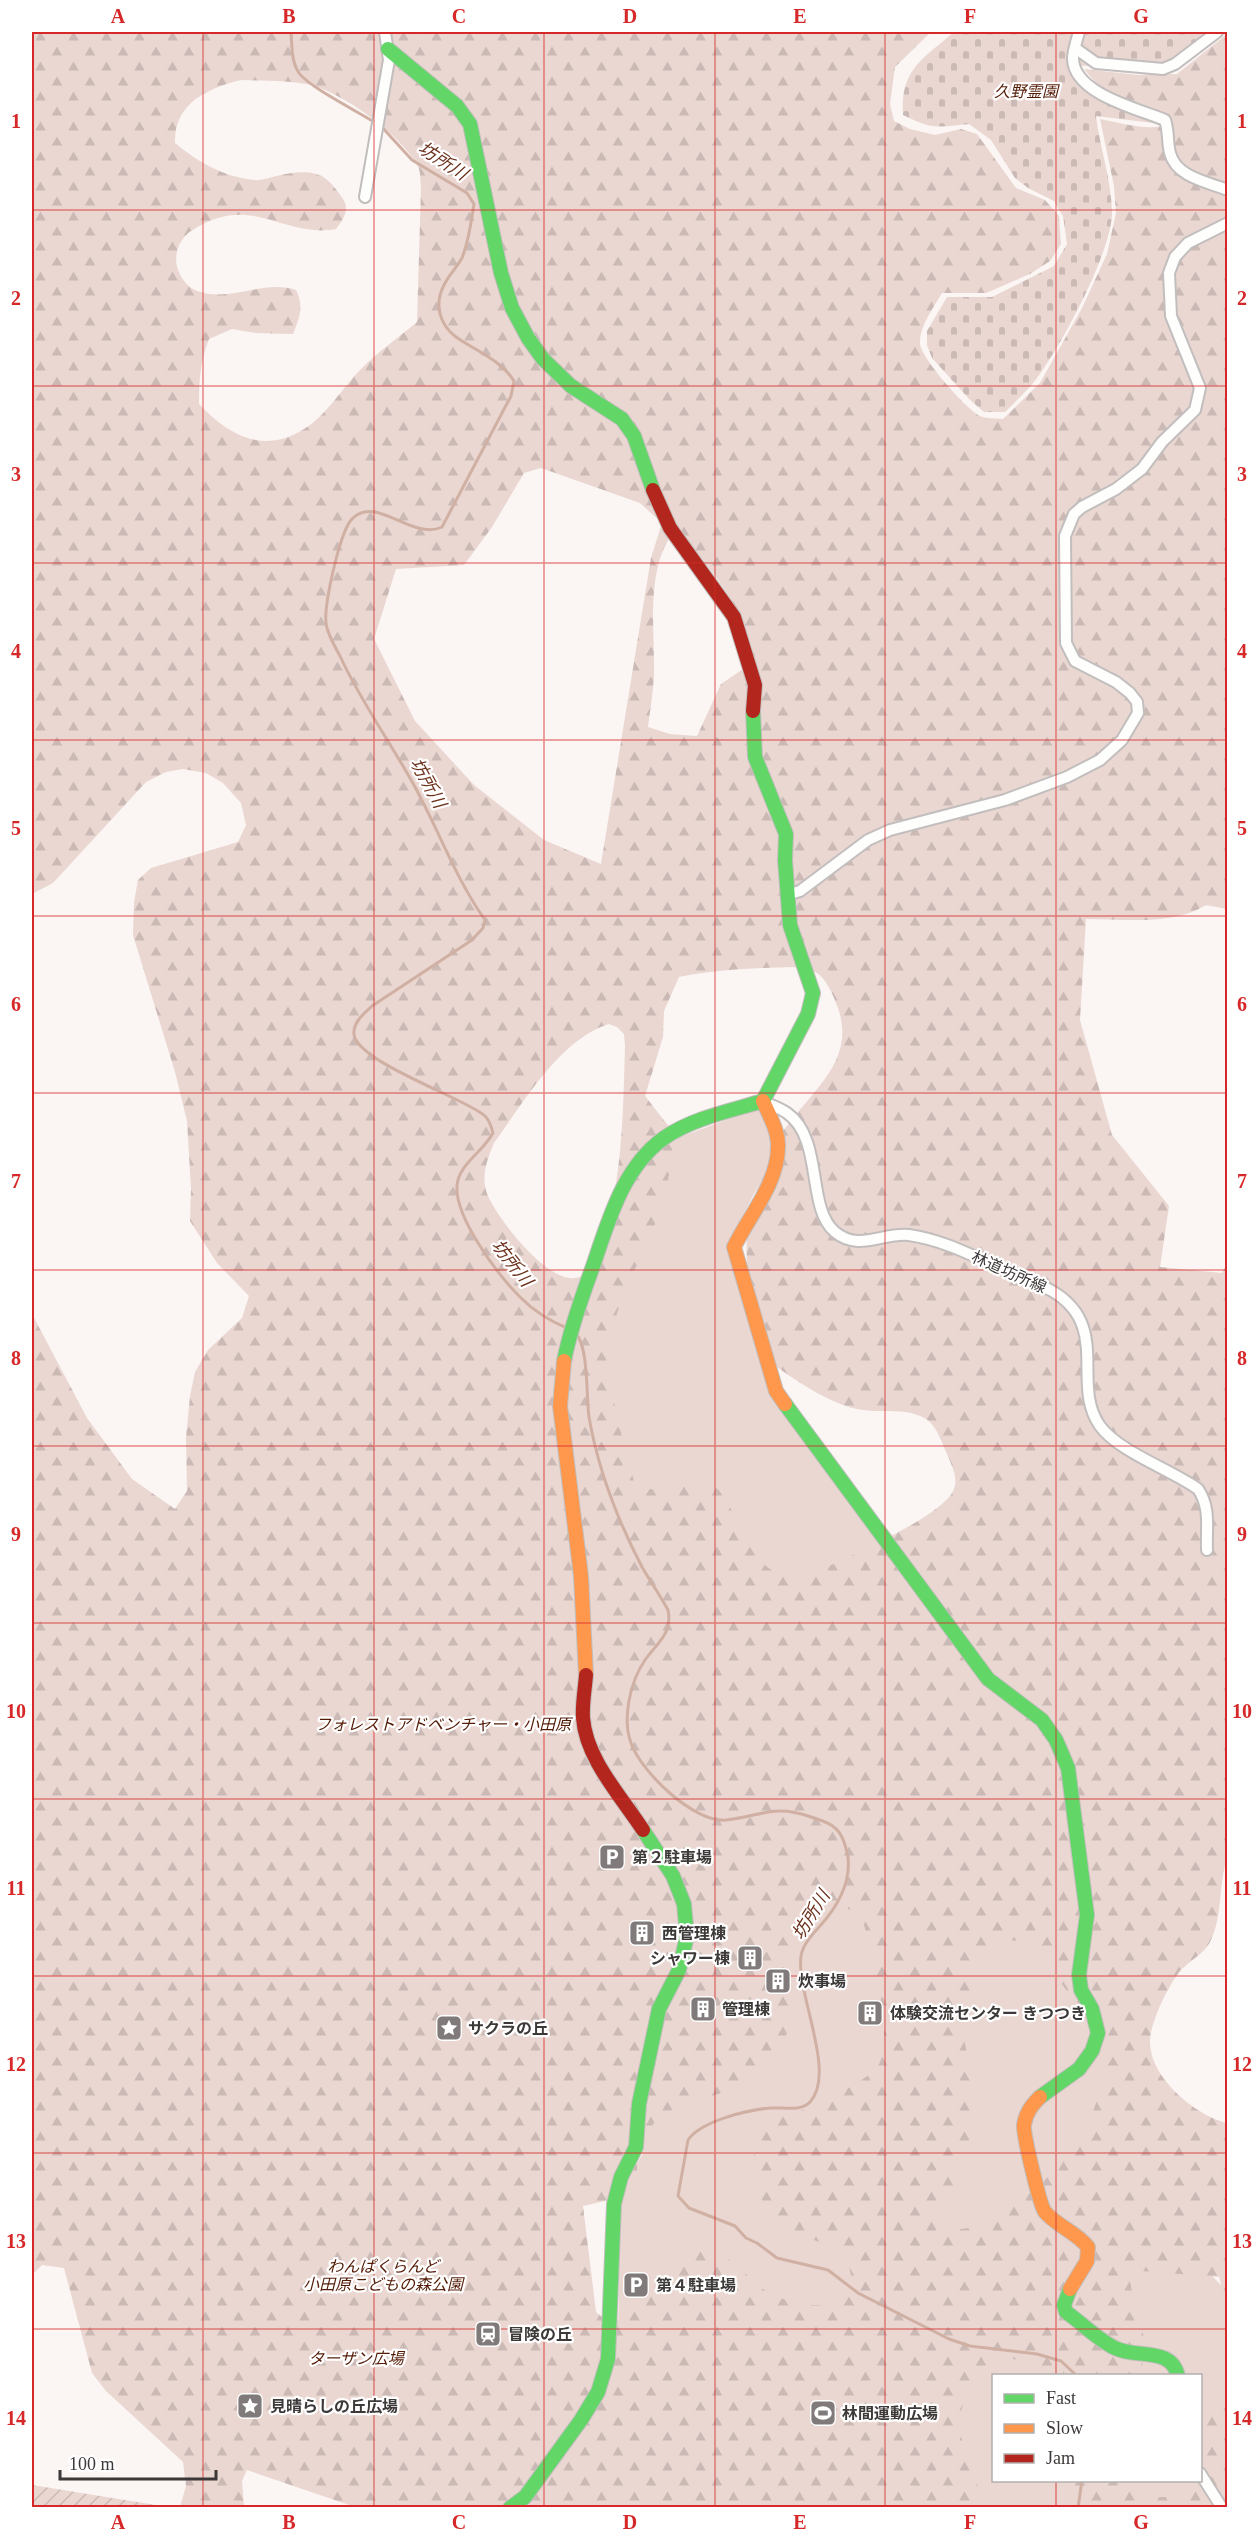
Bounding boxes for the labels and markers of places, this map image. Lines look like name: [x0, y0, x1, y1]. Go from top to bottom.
parking icon: 第２駐車場: [597, 1842, 627, 1872]
place label: 第２駐車場: [632, 1849, 712, 1866]
building icon: 西管理棟: [627, 1918, 657, 1948]
place label: 西管理棟: [662, 1924, 726, 1942]
building icon: シャワー棟: [735, 1943, 765, 1973]
place label: シャワー棟: [650, 1949, 730, 1967]
building icon: 炊事場: [763, 1966, 793, 1996]
place label: 炊事場: [798, 1972, 846, 1990]
building icon: 管理棟: [688, 1994, 718, 2024]
building icon: 体験交流センター きつつき: [855, 1998, 885, 2028]
place label: 管理棟: [722, 2000, 770, 2018]
place label: 体験交流センター きつつき: [890, 2005, 1086, 2022]
place icon: サクラの丘: [434, 2013, 464, 2043]
place label: サクラの丘: [468, 2020, 548, 2037]
parking icon: 第４駐車場: [621, 2270, 651, 2300]
place label: 第４駐車場: [656, 2277, 736, 2294]
station icon: 冒険の丘: [473, 2319, 503, 2349]
place label: 冒険の丘: [508, 2326, 572, 2343]
place icon: 見晴らしの丘広場: [235, 2391, 265, 2421]
place label: 見晴らしの丘広場: [270, 2398, 398, 2415]
sports icon: 林間運動広場: [808, 2398, 838, 2428]
place label: 林間運動広場: [842, 2405, 938, 2422]

